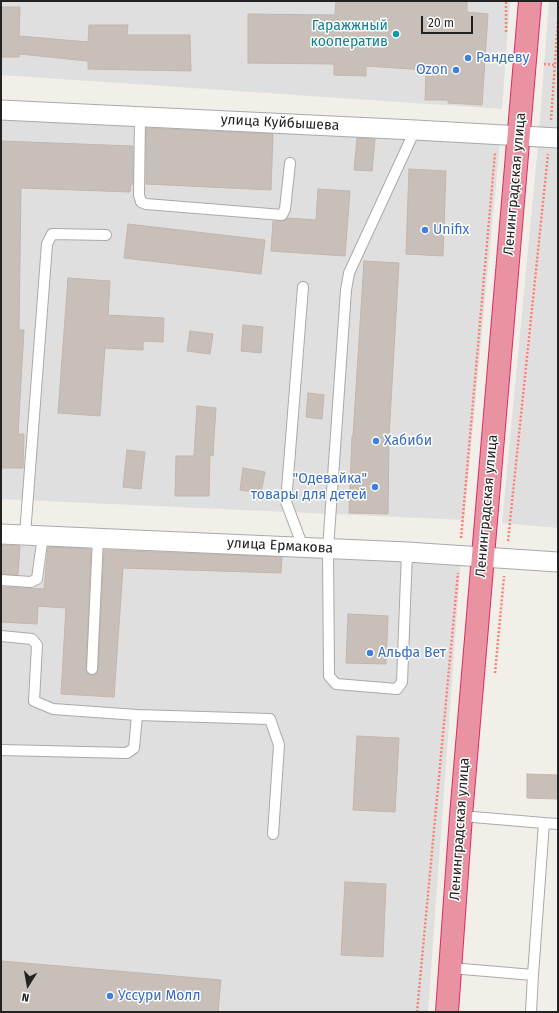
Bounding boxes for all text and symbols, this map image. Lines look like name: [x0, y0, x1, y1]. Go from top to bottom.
scale bar: [423, 8, 475, 34]
text: 20 m: [428, 16, 454, 30]
place label: Гаражжный кооператив: [310, 18, 388, 50]
marker: Гаражжный кооператив: [391, 29, 401, 39]
place label: Рандеву: [476, 50, 529, 66]
marker: Рандеву: [463, 53, 473, 63]
place label: Ozon: [416, 62, 448, 78]
marker: Ozon: [451, 65, 461, 75]
street label: улица Куйбышева: [220, 112, 340, 134]
street label: Ленинградская улица: [500, 112, 530, 256]
place label: Unifix: [433, 222, 469, 238]
marker: Unifix: [420, 225, 430, 235]
place label: Хабиби: [384, 433, 432, 449]
street label: Ленинградская улица: [472, 434, 502, 578]
marker: Хабиби: [371, 436, 381, 446]
place label: "Одевайка" товары для детей: [251, 471, 367, 504]
marker: "Одевайка" товары для детей: [370, 482, 380, 492]
street label: улица Ермакова: [227, 535, 333, 557]
place label: Альфа Вет: [378, 645, 446, 661]
marker: Альфа Вет: [365, 648, 375, 658]
street label: Ленинградская улица: [447, 757, 473, 901]
north arrow: [8, 965, 48, 1005]
place label: Уссури Молл: [118, 988, 200, 1004]
text: N: [21, 990, 30, 1004]
marker: Уссури Молл: [105, 991, 115, 1001]

